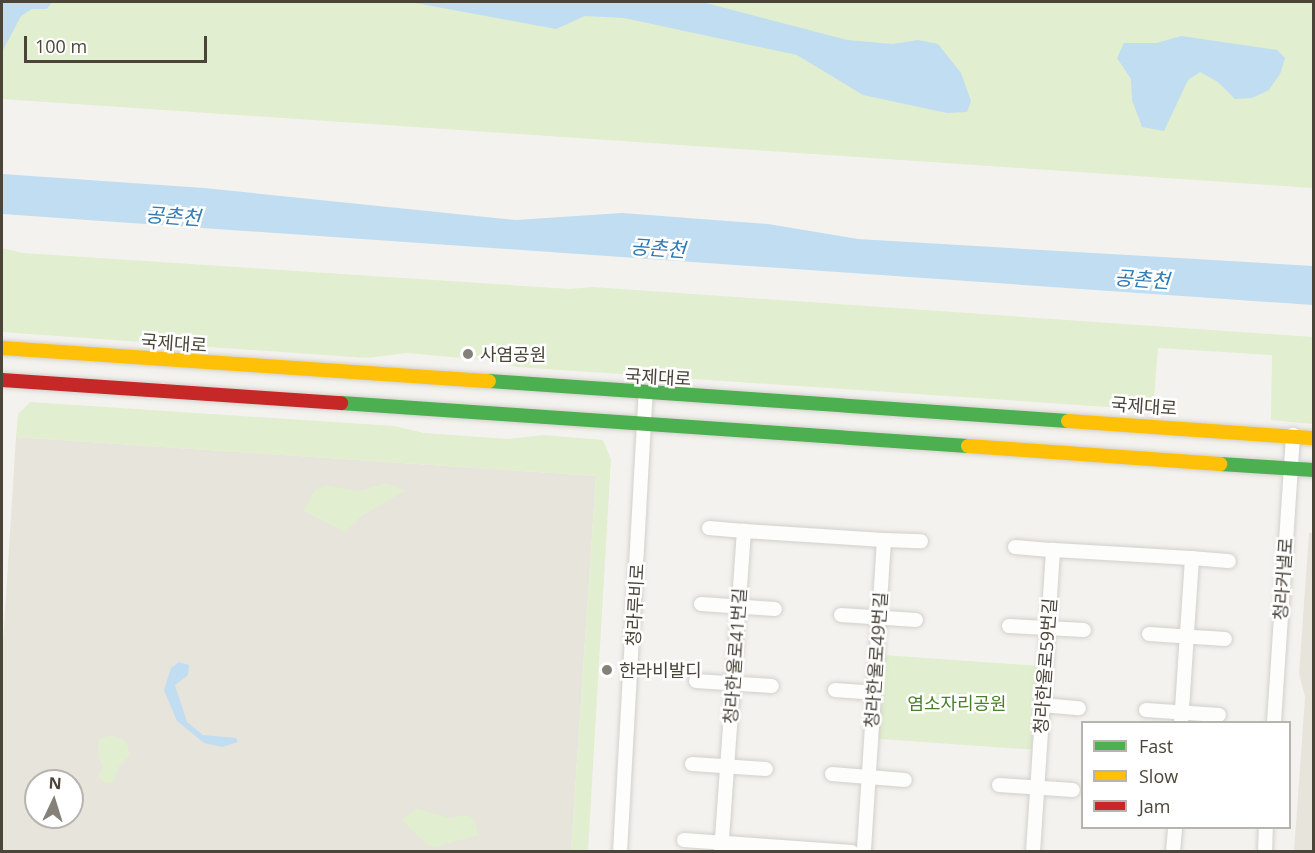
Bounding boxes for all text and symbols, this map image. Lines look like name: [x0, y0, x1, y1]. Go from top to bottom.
scale bar: [27, 24, 210, 62]
text: 100 m: [35, 34, 87, 58]
water label: 공촌천: [145, 202, 201, 230]
water label: 공촌천: [630, 234, 686, 262]
water label: 공촌천: [1114, 265, 1170, 293]
street label: 국제대로: [140, 330, 208, 356]
place label: 사염공원: [480, 343, 546, 365]
marker: 사염공원: [461, 347, 475, 361]
street label: 국제대로: [624, 364, 692, 390]
street label: 국제대로: [1110, 393, 1178, 419]
street label: 청라커낼로: [1269, 537, 1297, 621]
street label: 청라루비로: [622, 563, 648, 647]
street label: 청라한울로41번길: [719, 587, 751, 725]
street label: 청라한울로49번길: [860, 591, 892, 729]
street label: 청라한울로59번길: [1029, 597, 1061, 735]
place label: 한라비발디: [619, 659, 702, 681]
marker: 한라비발디: [600, 663, 614, 677]
park label: 염소자리공원: [907, 692, 1007, 714]
legend: [1081, 721, 1291, 829]
text: Fast: [1139, 734, 1173, 758]
text: Slow: [1139, 764, 1178, 788]
north arrow: [24, 769, 84, 829]
text: N: [48, 772, 62, 794]
text: Jam: [1139, 794, 1171, 818]

